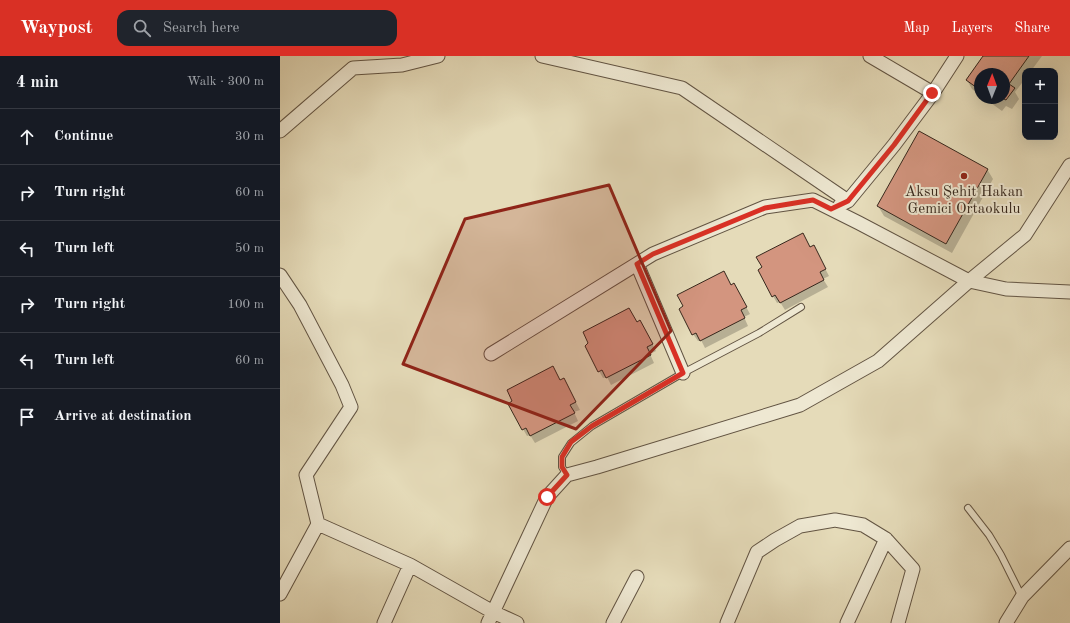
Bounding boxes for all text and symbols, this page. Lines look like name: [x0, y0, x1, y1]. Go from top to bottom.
search box: [117, 10, 397, 46]
icon: search: [131, 17, 153, 39]
text: Waypost: [20, 19, 93, 38]
text: Search here: [163, 21, 239, 36]
text: Map: [904, 21, 930, 35]
text: Layers: [952, 21, 993, 35]
text: Share: [1015, 21, 1050, 35]
north arrow: [974, 68, 1010, 104]
map controls: [1022, 68, 1058, 140]
button: +: [1022, 68, 1058, 104]
text: 4 min: [16, 74, 59, 91]
text: Walk · 300 m: [187, 75, 264, 88]
route end: [923, 84, 941, 102]
button: −: [1022, 104, 1058, 140]
icon: ahead: [16, 126, 38, 148]
text: Continue: [54, 129, 113, 144]
text: 30 m: [235, 130, 264, 143]
marker: Aksu Şehit Hakan Gemici Ortaokulu: [959, 171, 969, 181]
icon: right: [16, 182, 38, 204]
text: Turn right: [54, 185, 125, 200]
place label: Aksu Şehit Hakan Gemici Ortaokulu: [905, 185, 1023, 217]
text: 60 m: [235, 186, 264, 199]
icon: left: [16, 238, 38, 260]
text: Turn left: [54, 241, 114, 256]
text: 50 m: [235, 242, 264, 255]
icon: right: [16, 294, 38, 316]
text: Turn right: [54, 297, 125, 312]
text: 100 m: [227, 298, 264, 311]
icon: left: [16, 350, 38, 372]
text: Turn left: [54, 353, 114, 368]
text: 60 m: [235, 354, 264, 367]
icon: arrive: [16, 406, 38, 428]
text: Arrive at destination: [54, 409, 192, 424]
route start: [538, 488, 556, 506]

